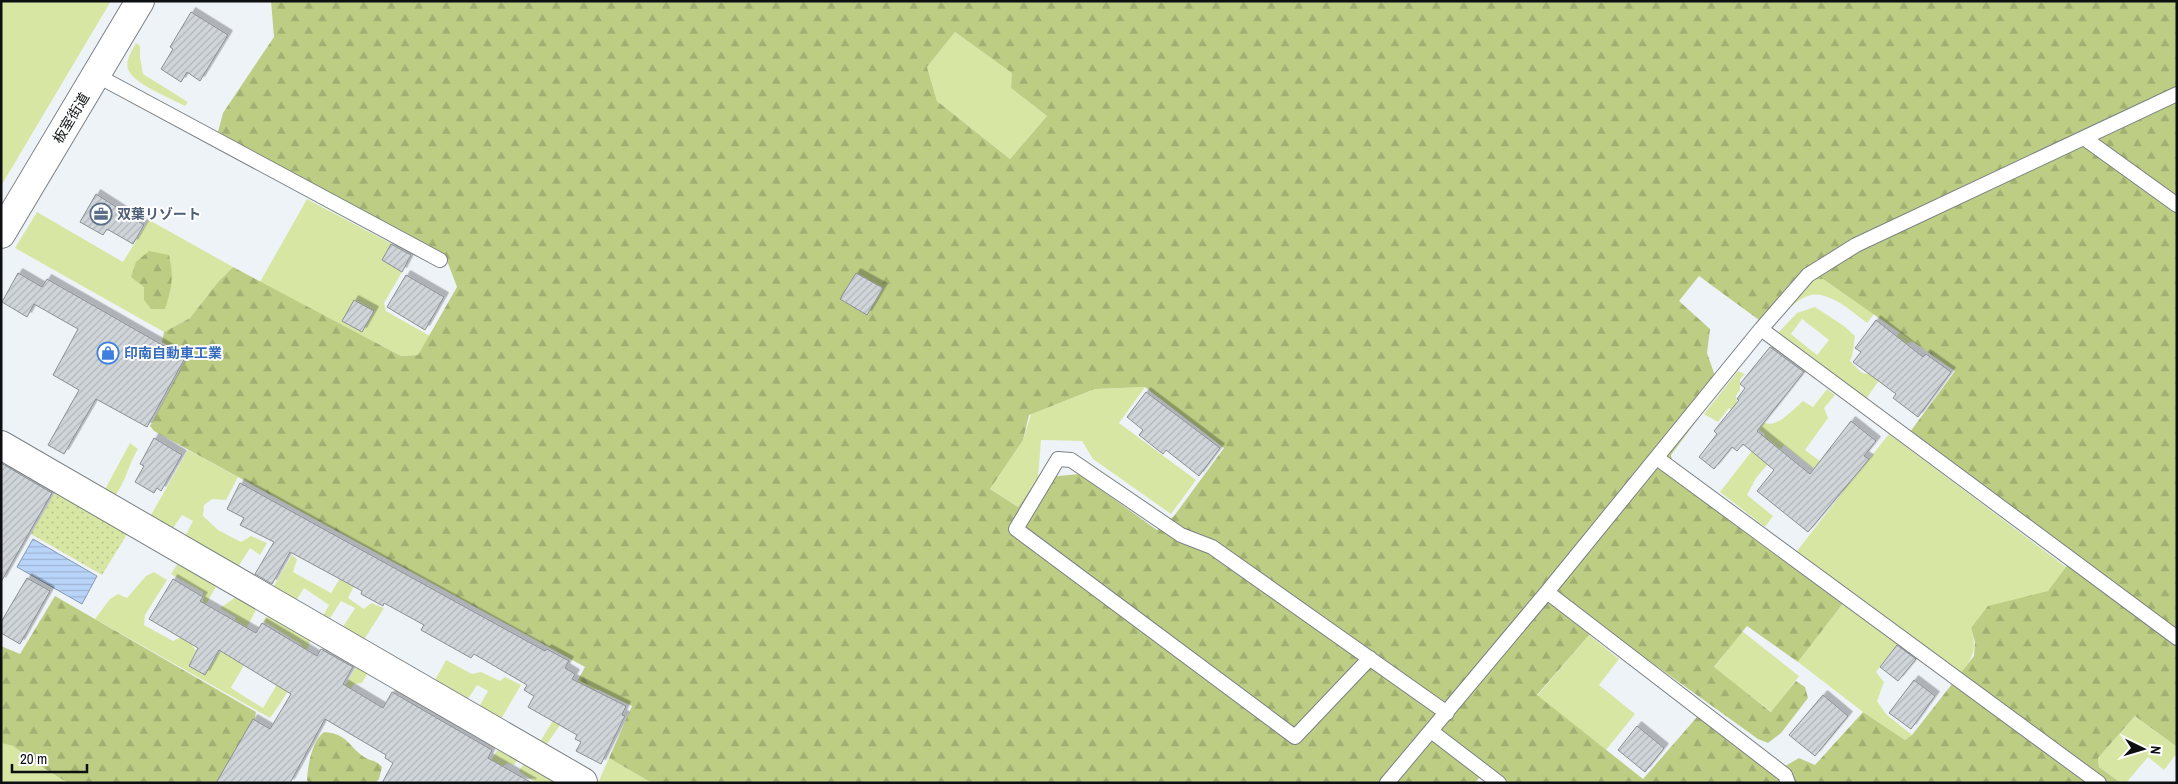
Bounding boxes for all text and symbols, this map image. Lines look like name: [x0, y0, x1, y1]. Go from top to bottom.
street label: 板室街道: [49, 89, 93, 147]
office icon: 双葉リゾート: [89, 202, 113, 226]
place label: 双葉リゾート: [117, 205, 201, 223]
shop icon: 印南自動車工業: [96, 341, 120, 365]
place label: 印南自動車工業: [124, 344, 222, 362]
north arrow: [2118, 724, 2168, 774]
scale bar: [12, 742, 88, 774]
text: N: [2147, 745, 2165, 755]
text: 20 m: [20, 748, 47, 769]

